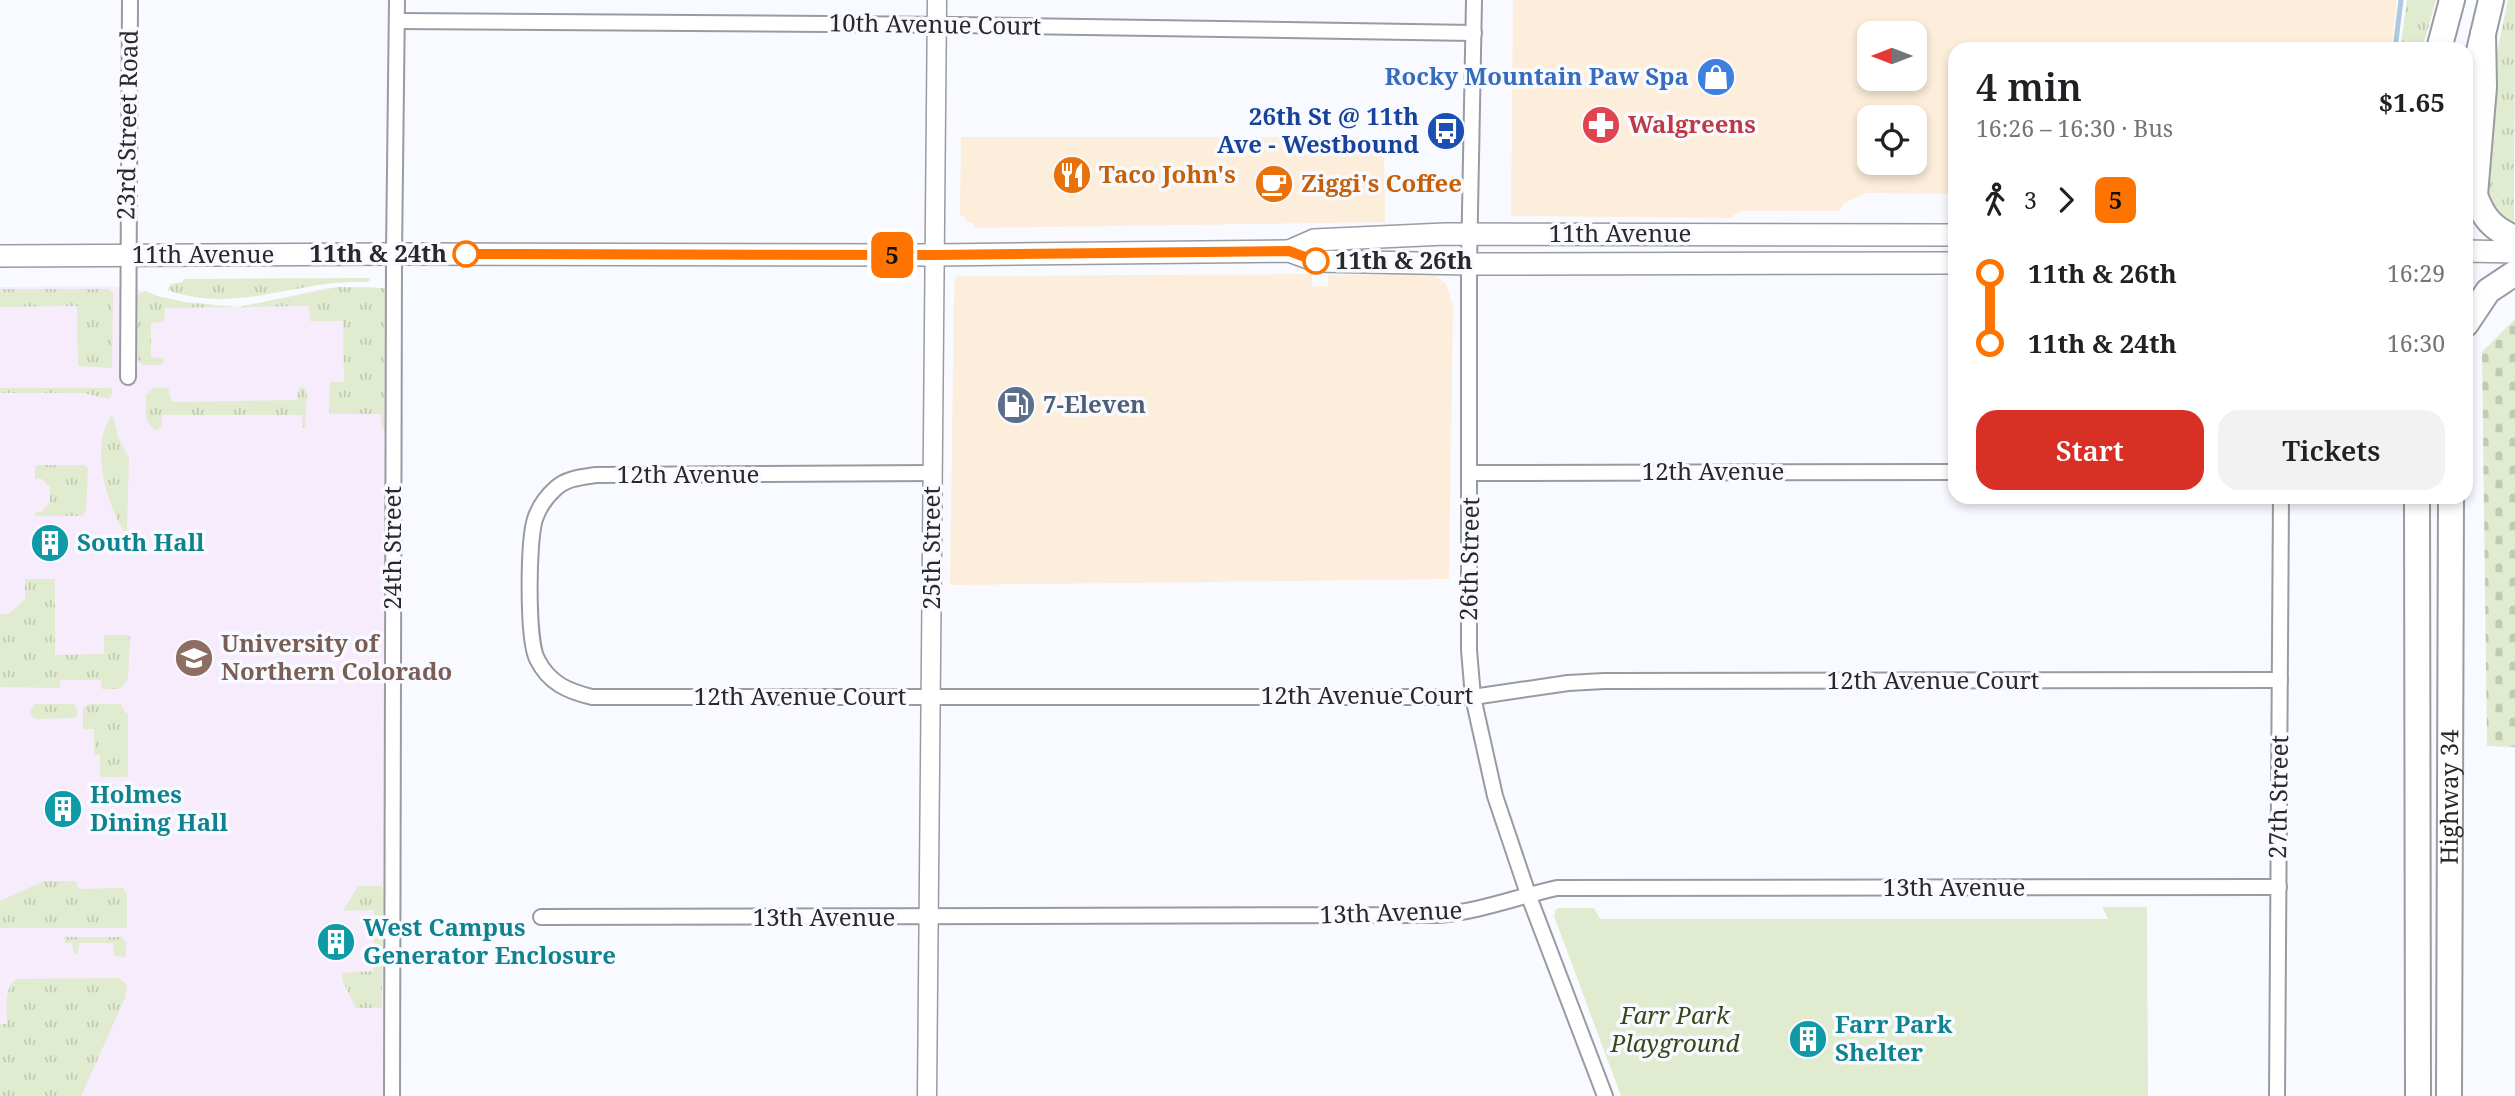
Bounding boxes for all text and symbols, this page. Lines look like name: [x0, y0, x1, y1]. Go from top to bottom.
street label: 10th Avenue Court: [829, 5, 1041, 42]
north arrow: [1857, 21, 1927, 91]
map controls: [1857, 21, 1927, 175]
street label: 23rd Street Road: [108, 29, 145, 220]
shop icon: Rocky Mountain Paw Spa: [1695, 56, 1737, 98]
place label: Rocky Mountain Paw Spa: [1384, 59, 1689, 92]
text: 4 min: [1976, 60, 2082, 112]
text: $1.65: [2379, 84, 2445, 120]
place label: 26th St @ 11th Ave - Westbound: [1217, 99, 1419, 160]
pharmacy icon: Walgreens: [1580, 104, 1622, 146]
button: locate: [1857, 105, 1927, 175]
place label: Walgreens: [1628, 107, 1756, 140]
bus stop icon: 26th St @ 11th Ave - Westbound: [1425, 110, 1467, 152]
text: 16:26 – 16:30 · Bus: [1976, 112, 2173, 144]
restaurant icon: Taco John's: [1051, 154, 1093, 196]
place label: Taco John's: [1099, 157, 1236, 190]
cafe icon: Ziggi's Coffee: [1253, 163, 1295, 205]
place label: Ziggi's Coffee: [1301, 166, 1462, 199]
icon: walk: [1976, 181, 2014, 219]
icon: forward: [2047, 181, 2085, 219]
text: 5: [2109, 183, 2122, 216]
text: 3: [2024, 184, 2037, 216]
street label: 11th Avenue: [1549, 216, 1691, 249]
line badge: 5: [869, 232, 915, 278]
place label: 11th & 24th: [310, 236, 447, 269]
street label: 11th Avenue: [132, 237, 274, 270]
text: 5: [885, 238, 899, 271]
marker: 11th & 24th: [453, 241, 479, 267]
place label: 11th & 26th: [1335, 243, 1472, 276]
marker: 11th & 26th: [1303, 248, 1329, 274]
text: 11th & 26th: [2028, 255, 2177, 291]
text: 16:29: [2387, 257, 2445, 289]
text: 11th & 24th: [2028, 325, 2177, 361]
text: 16:30: [2387, 327, 2445, 359]
fuel station icon: 7-Eleven: [995, 384, 1037, 426]
place label: 7-Eleven: [1043, 387, 1146, 420]
button: Start: [1976, 410, 2204, 490]
button: Tickets: [2218, 410, 2445, 490]
street label: 12th Avenue: [1642, 454, 1784, 487]
street label: 12th Avenue: [617, 457, 759, 490]
street label: 24th Street: [375, 486, 408, 610]
street label: 25th Street: [914, 486, 947, 610]
street label: 26th Street: [1451, 497, 1486, 621]
building icon: South Hall: [29, 522, 71, 564]
place label: South Hall: [77, 525, 205, 558]
place label: University of Northern Colorado: [221, 626, 452, 687]
school or university icon: University of Northern Colorado: [173, 637, 215, 679]
street label: 12th Avenue Court: [1827, 663, 2039, 696]
street label: 12th Avenue Court: [1261, 678, 1473, 711]
street label: 12th Avenue Court: [694, 679, 906, 712]
street label: Highway 34: [2432, 729, 2465, 865]
street label: 27th Street: [2260, 735, 2295, 859]
place label: Holmes Dining Hall: [90, 777, 229, 838]
building icon: Holmes Dining Hall: [42, 788, 84, 830]
street label: 13th Avenue: [1883, 870, 2025, 903]
street label: 13th Avenue: [1319, 893, 1463, 930]
street label: 13th Avenue: [753, 900, 895, 933]
place label: West Campus Generator Enclosure: [363, 910, 616, 971]
building icon: West Campus Generator Enclosure: [315, 921, 357, 963]
park label: Farr Park Playground: [1610, 998, 1739, 1059]
place label: Farr Park Shelter: [1835, 1007, 1953, 1068]
building icon: Farr Park Shelter: [1787, 1018, 1829, 1060]

